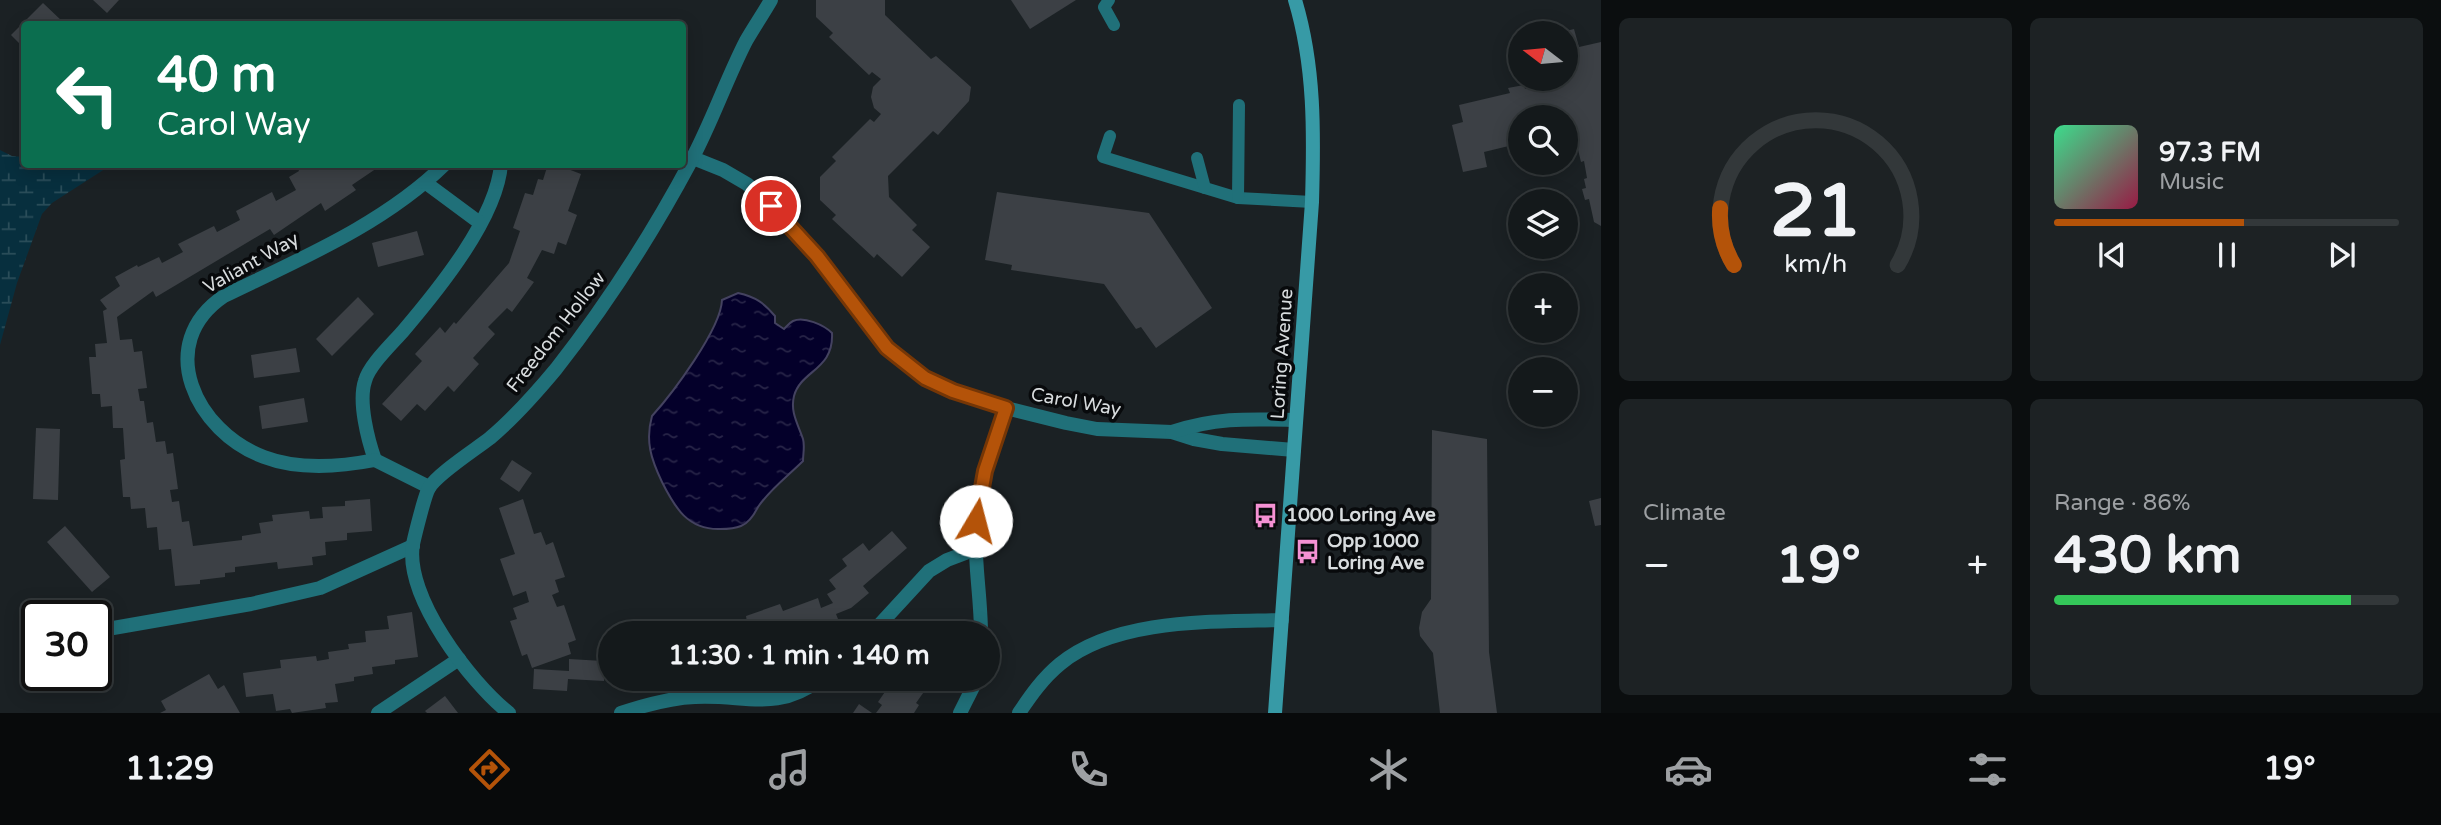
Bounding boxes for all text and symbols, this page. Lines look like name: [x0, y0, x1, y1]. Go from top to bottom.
north arrow: [1508, 21, 1578, 91]
map controls: [1508, 21, 1578, 427]
text: 40 m: [157, 46, 276, 105]
icon: left: [42, 49, 133, 140]
button: search: [1508, 105, 1578, 175]
text: Carol Way: [157, 106, 311, 144]
text: 97.3 FM: [2159, 137, 2261, 168]
text: Music: [2159, 168, 2224, 196]
text: 21: [1770, 169, 1861, 257]
pin: [741, 176, 801, 236]
icon: arrive: [752, 187, 790, 225]
button: layers: [1508, 189, 1578, 259]
street label: Valiant Way: [199, 228, 303, 298]
icon: previous: [2093, 236, 2131, 274]
icon: pause: [2208, 236, 2246, 274]
icon: next: [2323, 236, 2361, 274]
text: km/h: [1784, 249, 1847, 279]
street label: Freedom Hollow: [502, 267, 610, 397]
button: +: [1508, 273, 1578, 343]
street label: Loring Avenue: [1266, 288, 1298, 420]
button: −: [1508, 357, 1578, 427]
street label: Carol Way: [1029, 383, 1123, 421]
position arrow: [939, 484, 1013, 558]
text: Range · 86%: [2054, 489, 2190, 517]
text: Climate: [1643, 499, 1726, 527]
bus stop icon: 1000 Loring Ave: [1252, 501, 1280, 529]
place label: 1000 Loring Ave: [1286, 504, 1436, 527]
text: 430 km: [2054, 524, 2242, 587]
place label: Opp 1000 Loring Ave: [1327, 530, 1424, 575]
text: 19°: [1776, 534, 1861, 597]
bus stop icon: Opp 1000 Loring Ave: [1293, 538, 1321, 566]
text: −: [1643, 543, 1670, 589]
text: +: [1967, 543, 1988, 589]
speed limit sign: 30: [21, 600, 112, 691]
text: 11:30 · 1 min · 140 m: [668, 640, 930, 671]
icon: directions: [465, 745, 514, 794]
icon: music: [765, 745, 814, 794]
icon: phone: [1064, 745, 1113, 794]
icon: climate: [1364, 745, 1413, 794]
icon: car: [1664, 745, 1713, 794]
icon: filters: [1963, 745, 2012, 794]
text: 11:29: [125, 750, 214, 788]
text: 19°: [2263, 750, 2316, 788]

